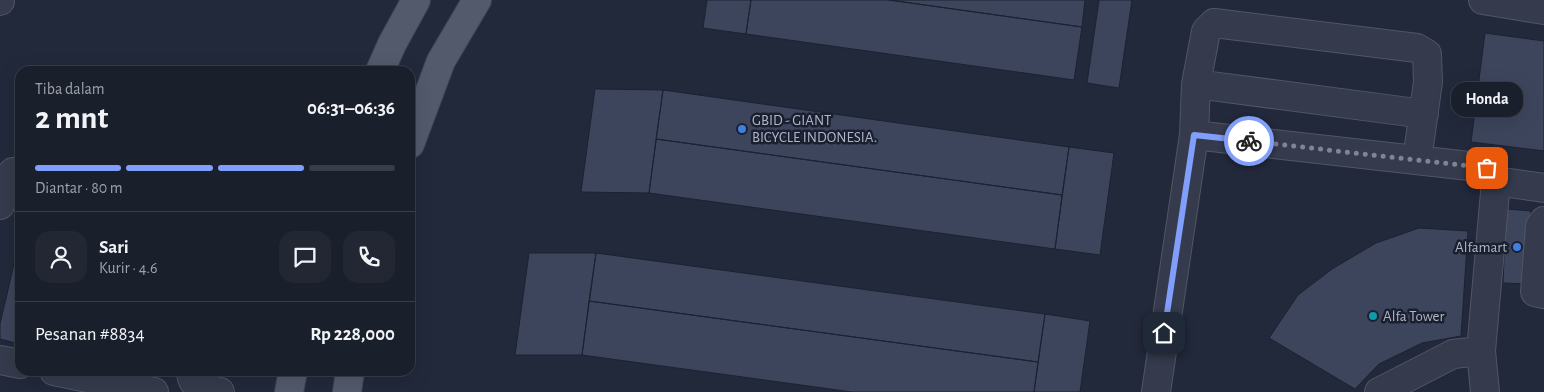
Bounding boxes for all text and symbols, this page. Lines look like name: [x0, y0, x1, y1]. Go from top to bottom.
text: Tiba dalam: [35, 81, 105, 97]
callout: Honda: [1451, 83, 1523, 118]
text: Honda: [1465, 91, 1509, 107]
text: 06:31–06:36: [307, 99, 395, 118]
text: 2 mnt: [35, 102, 108, 134]
place label: GBID - GIANT BICYCLE INDONESIA.: [752, 113, 877, 145]
courier: [1224, 116, 1274, 166]
marker: GBID - GIANT BICYCLE INDONESIA.: [736, 123, 748, 135]
icon: bike: [1235, 127, 1263, 155]
pin: [1466, 147, 1508, 189]
icon: bag: [1473, 154, 1501, 182]
text: Diantar · 80 m: [35, 180, 123, 196]
button: person: [35, 231, 87, 283]
button: chat: [279, 231, 331, 283]
button: phone: [343, 231, 395, 283]
text: Sari: [99, 238, 129, 257]
place label: Alfamart: [1455, 240, 1507, 255]
marker: Alfamart: [1511, 241, 1523, 253]
text: Kurir · 4.6: [99, 260, 158, 276]
place label: Alfa Tower: [1383, 309, 1445, 324]
marker: Alfa Tower: [1367, 310, 1379, 322]
pin: [1143, 312, 1185, 354]
icon: home: [1150, 319, 1178, 347]
text: Pesanan #8834: [35, 325, 145, 344]
text: Rp 228,000: [310, 325, 395, 344]

